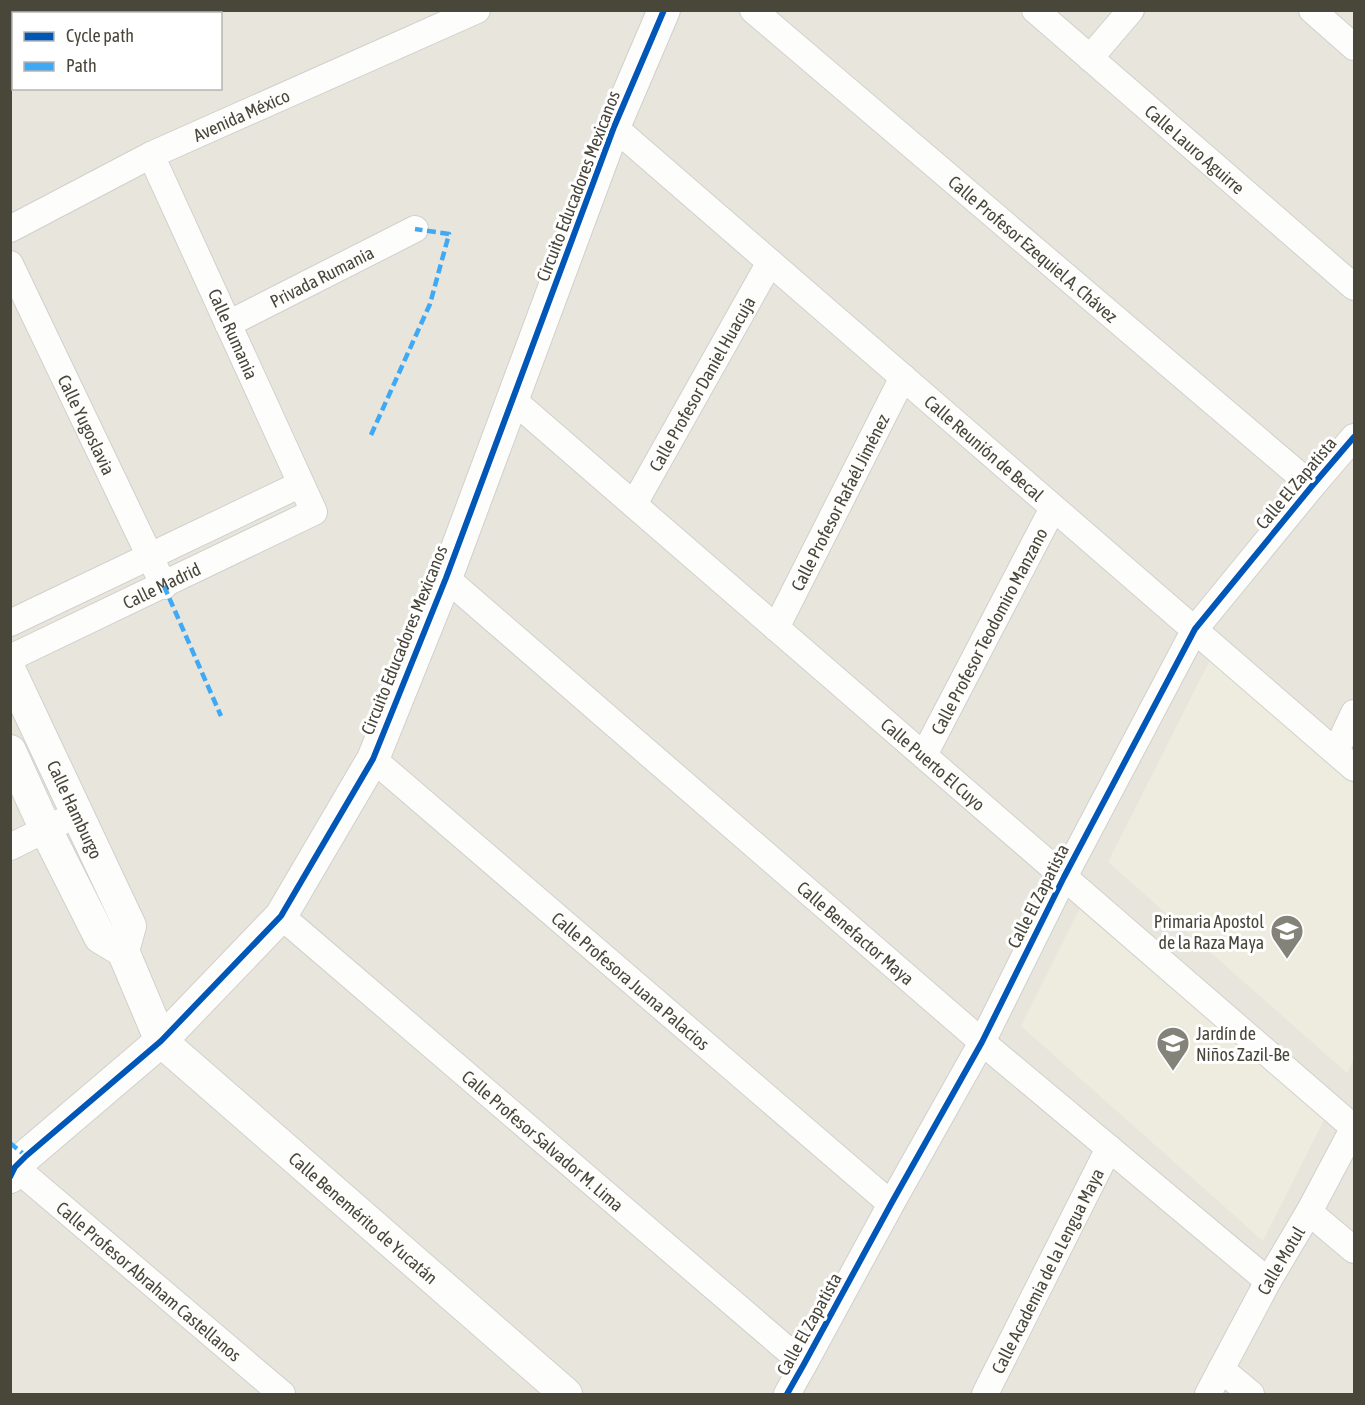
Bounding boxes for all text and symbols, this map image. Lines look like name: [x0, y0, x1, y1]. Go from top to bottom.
legend: [12, 12, 222, 90]
text: Cycle path: [66, 25, 134, 46]
text: Path: [66, 55, 97, 76]
street label: Avenida México: [190, 84, 293, 145]
street label: Circuito Educadores Mexicanos: [532, 88, 624, 284]
street label: Calle Lauro Aguirre: [1141, 100, 1249, 198]
street label: Calle Profesor Ezequiel A. Chávez: [944, 171, 1122, 327]
street label: Privada Rumania: [266, 241, 377, 312]
street label: Calle Rumania: [204, 286, 262, 382]
street label: Calle Profesor Daniel Huacuja: [644, 293, 759, 475]
street label: Calle Yugoslavia: [54, 371, 120, 478]
street label: Calle Reunión de Becal: [921, 391, 1048, 505]
street label: Calle Profesor Rafaél Jiménez: [786, 410, 893, 594]
street label: Calle El Zapatista: [1251, 433, 1341, 533]
street label: Calle Profesor Teodomiro Manzano: [926, 524, 1051, 738]
street label: Circuito Educadores Mexicanos: [356, 542, 452, 738]
street label: Calle Madrid: [119, 558, 204, 613]
street label: Calle Puerto El Cuyo: [877, 713, 990, 815]
street label: Calle Hamburgo: [43, 757, 107, 862]
street label: Calle El Zapatista: [1003, 840, 1073, 952]
street label: Calle Benefactor Maya: [793, 877, 918, 989]
street label: Calle Profesora Juana Palacios: [548, 907, 714, 1054]
place label: Primaria Apostol de la Raza Maya: [1154, 911, 1264, 953]
school or university icon: Primaria Apostol de la Raza Maya: [1269, 913, 1305, 960]
place label: Jardín de Niños Zazil-Be: [1196, 1023, 1290, 1065]
school or university icon: Jardín de Niños Zazil-Be: [1155, 1025, 1191, 1072]
street label: Calle Profesor Salvador M. Lima: [458, 1065, 628, 1215]
street label: Calle Benemérito de Yucatán: [285, 1147, 442, 1288]
street label: Calle Academia de la Lengua Maya: [987, 1165, 1108, 1377]
street label: Calle Profesor Abraham Castellanos: [53, 1197, 246, 1365]
street label: Calle Motul: [1252, 1222, 1309, 1298]
street label: Calle El Zapatista: [772, 1269, 846, 1379]

